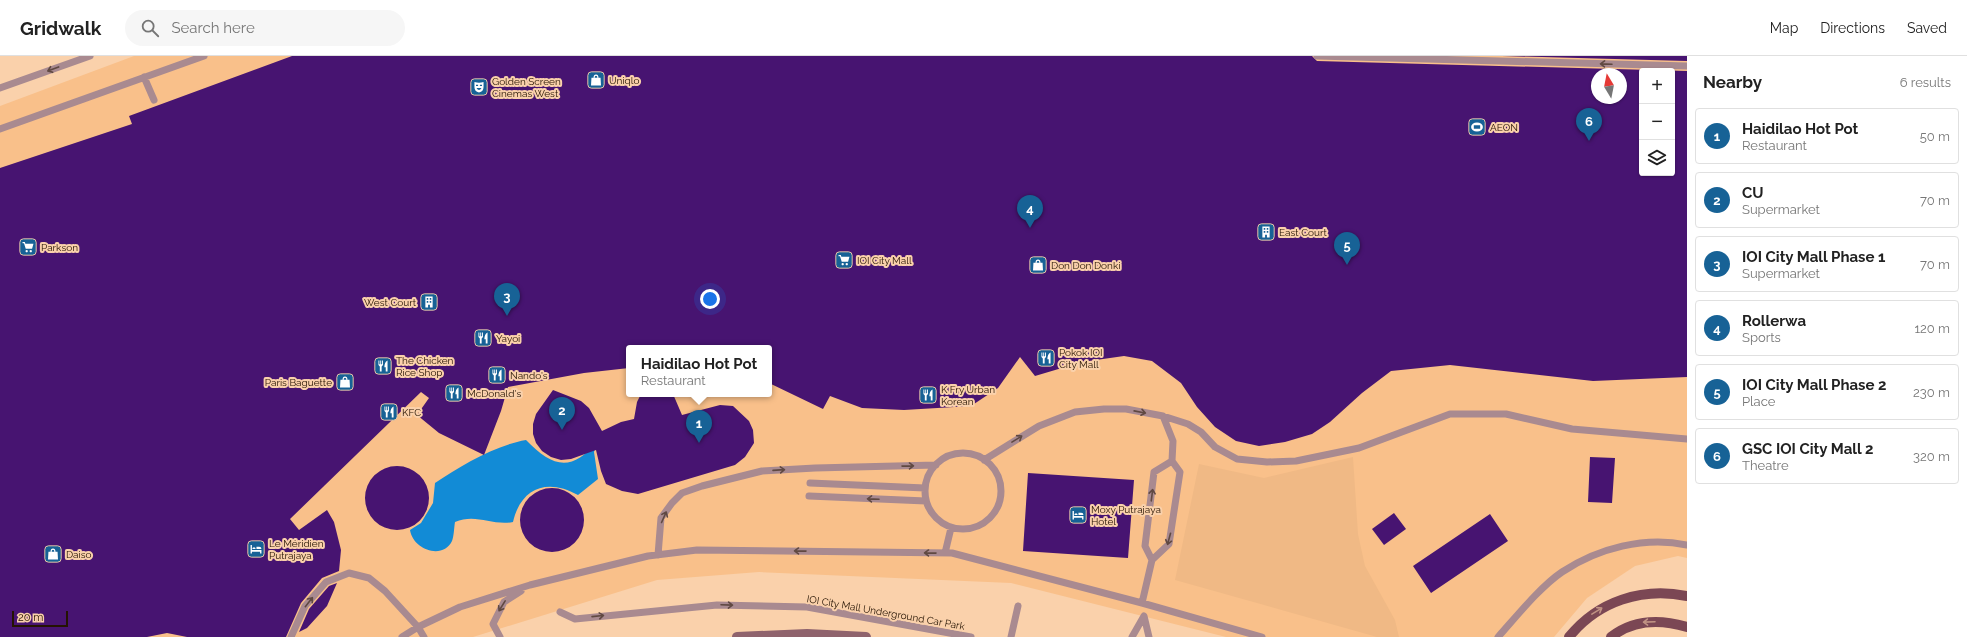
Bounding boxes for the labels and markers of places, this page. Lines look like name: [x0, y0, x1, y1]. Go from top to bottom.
shop icon: Uniqlo: [586, 70, 606, 90]
place label: Uniqlo: [609, 75, 639, 86]
place label: Golden Screen Cinemas West: [492, 76, 561, 99]
theatre icon: Golden Screen Cinemas West: [469, 77, 489, 97]
pin: 6: [1576, 108, 1602, 141]
sports icon: AEON: [1467, 117, 1487, 137]
place label: AEON: [1490, 122, 1518, 133]
pin: 4: [1017, 195, 1043, 228]
building icon: East Court: [1256, 222, 1276, 242]
place label: East Court: [1279, 227, 1328, 238]
pin: 5: [1334, 232, 1360, 265]
supermarket icon: Parkson: [18, 237, 38, 257]
place label: Parkson: [41, 242, 78, 253]
supermarket icon: IOI City Mall: [834, 250, 854, 270]
place label: IOI City Mall: [857, 255, 912, 266]
shop icon: Don Don Donki: [1028, 255, 1048, 275]
place label: Don Don Donki: [1051, 260, 1120, 271]
pin: 3: [494, 283, 520, 316]
building icon: West Court: [419, 292, 439, 312]
place label: West Court: [364, 297, 417, 308]
restaurant icon: Yayoi: [473, 328, 493, 348]
place label: Yayoi: [496, 333, 520, 344]
place label: Pokok IOI City Mall: [1059, 347, 1102, 370]
restaurant icon: Pokok IOI City Mall: [1036, 348, 1056, 368]
place label: The Chicken Rice Shop: [396, 355, 454, 378]
restaurant icon: The Chicken Rice Shop: [373, 356, 393, 376]
restaurant icon: Nando's: [487, 365, 507, 385]
place label: Nando's: [510, 370, 548, 381]
shop icon: Paris Baguette: [335, 372, 355, 392]
place label: Paris Baguette: [265, 377, 332, 388]
restaurant icon: McDonald's: [444, 383, 464, 403]
place label: K Fry Urban Korean: [941, 384, 995, 407]
restaurant icon: K Fry Urban Korean: [918, 385, 938, 405]
place label: McDonald's: [467, 388, 521, 399]
pin: 2: [549, 397, 575, 430]
restaurant icon: KFC: [379, 402, 399, 422]
place label: KFC: [402, 407, 421, 418]
pin: 1: [686, 410, 712, 443]
place label: Moxy Putrajaya Hotel: [1091, 504, 1161, 527]
hotel icon: Moxy Putrajaya Hotel: [1068, 505, 1088, 525]
place label: Le Méridien Putrajaya: [269, 538, 324, 561]
hotel icon: Le Méridien Putrajaya: [246, 539, 266, 559]
shop icon: Daiso: [43, 544, 63, 564]
place label: Daiso: [66, 549, 92, 560]

